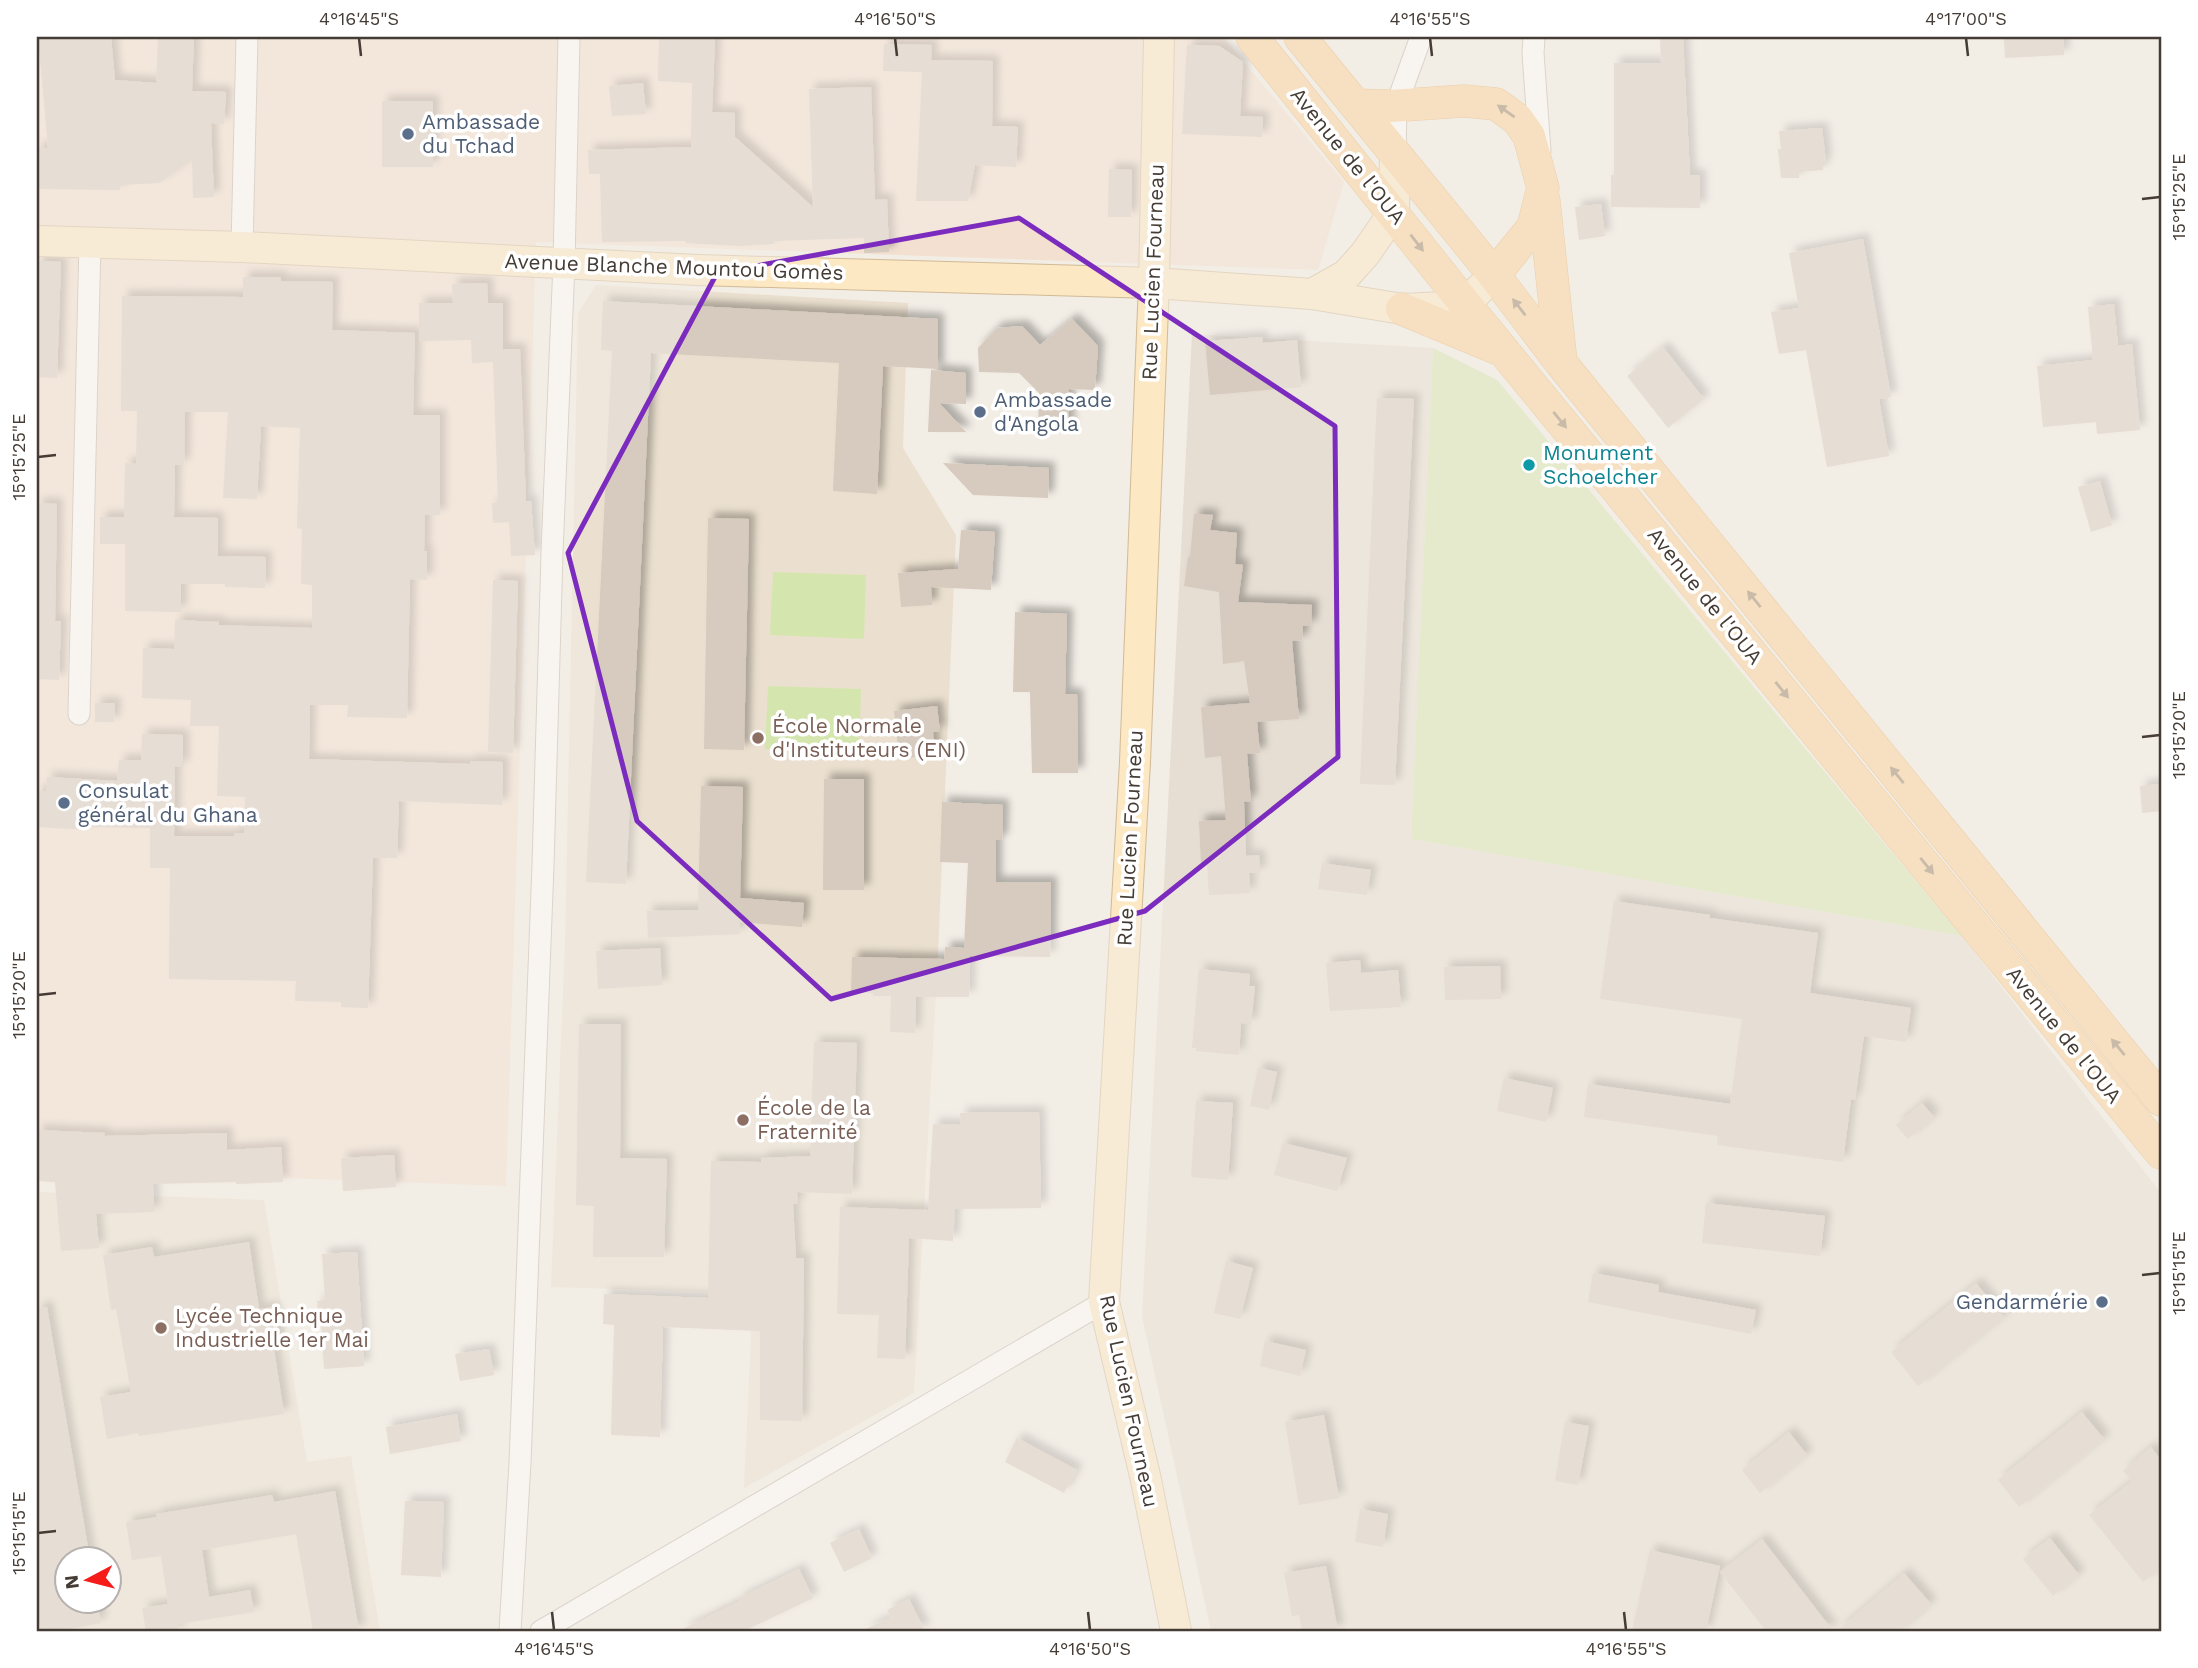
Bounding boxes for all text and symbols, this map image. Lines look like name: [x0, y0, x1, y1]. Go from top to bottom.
text: 4°16'45"S: [319, 8, 399, 29]
text: 4°16'50"S: [854, 8, 936, 29]
text: 4°16'55"S: [1389, 8, 1471, 29]
text: 4°17'00"S: [1925, 8, 2007, 29]
street label: Avenue de l'OUA: [1286, 82, 1411, 229]
one-way arrow: [1497, 104, 1515, 118]
place label: Ambassade du Tchad: [422, 109, 540, 158]
marker: Ambassade du Tchad: [400, 126, 416, 142]
text: 15°15'25"E: [2168, 153, 2189, 241]
street label: Rue Lucien Fourneau: [1136, 163, 1169, 381]
one-way arrow: [1410, 234, 1424, 252]
street label: Avenue Blanche Mountou Gomès: [504, 248, 844, 285]
one-way arrow: [1511, 299, 1526, 317]
place label: Ambassade d'Angola: [994, 387, 1112, 436]
marker: Ambassade d'Angola: [972, 404, 988, 420]
one-way arrow: [1553, 410, 1568, 428]
text: 15°15'25"E: [8, 413, 29, 501]
place label: Monument Schoelcher: [1543, 440, 1658, 489]
marker: Monument Schoelcher: [1521, 457, 1537, 473]
street label: Avenue de l'OUA: [1643, 522, 1768, 669]
one-way arrow: [1746, 591, 1761, 609]
one-way arrow: [1775, 681, 1790, 699]
text: 15°15'20"E: [2168, 691, 2189, 779]
place label: École Normale d'Instituteurs (ENI): [772, 713, 966, 762]
street label: Rue Lucien Fourneau: [1111, 729, 1148, 947]
marker: École Normale d'Instituteurs (ENI): [750, 730, 766, 746]
one-way arrow: [1890, 767, 1905, 784]
place label: Consulat général du Ghana: [78, 778, 258, 827]
marker: Consulat général du Ghana: [56, 795, 72, 811]
one-way arrow: [1919, 857, 1934, 875]
text: 15°15'20"E: [8, 951, 29, 1039]
street label: Avenue de l'OUA: [2002, 961, 2127, 1108]
one-way arrow: [2111, 1038, 2126, 1055]
place label: École de la Fraternité: [757, 1095, 871, 1144]
marker: École de la Fraternité: [735, 1112, 751, 1128]
text: 15°15'15"E: [2168, 1231, 2189, 1315]
place label: Gendarmérie: [1956, 1289, 2088, 1314]
street label: Rue Lucien Fourneau: [1095, 1292, 1164, 1509]
marker: Gendarmérie: [2094, 1294, 2110, 1310]
place label: Lycée Technique Industrielle 1er Mai: [175, 1303, 369, 1352]
marker: Lycée Technique Industrielle 1er Mai: [153, 1320, 169, 1336]
text: 15°15'15"E: [8, 1491, 29, 1575]
north arrow: [52, 1546, 122, 1616]
text: N: [59, 1574, 84, 1590]
text: 4°16'45"S: [514, 1638, 594, 1659]
text: 4°16'50"S: [1049, 1638, 1131, 1659]
text: 4°16'55"S: [1585, 1638, 1667, 1659]

